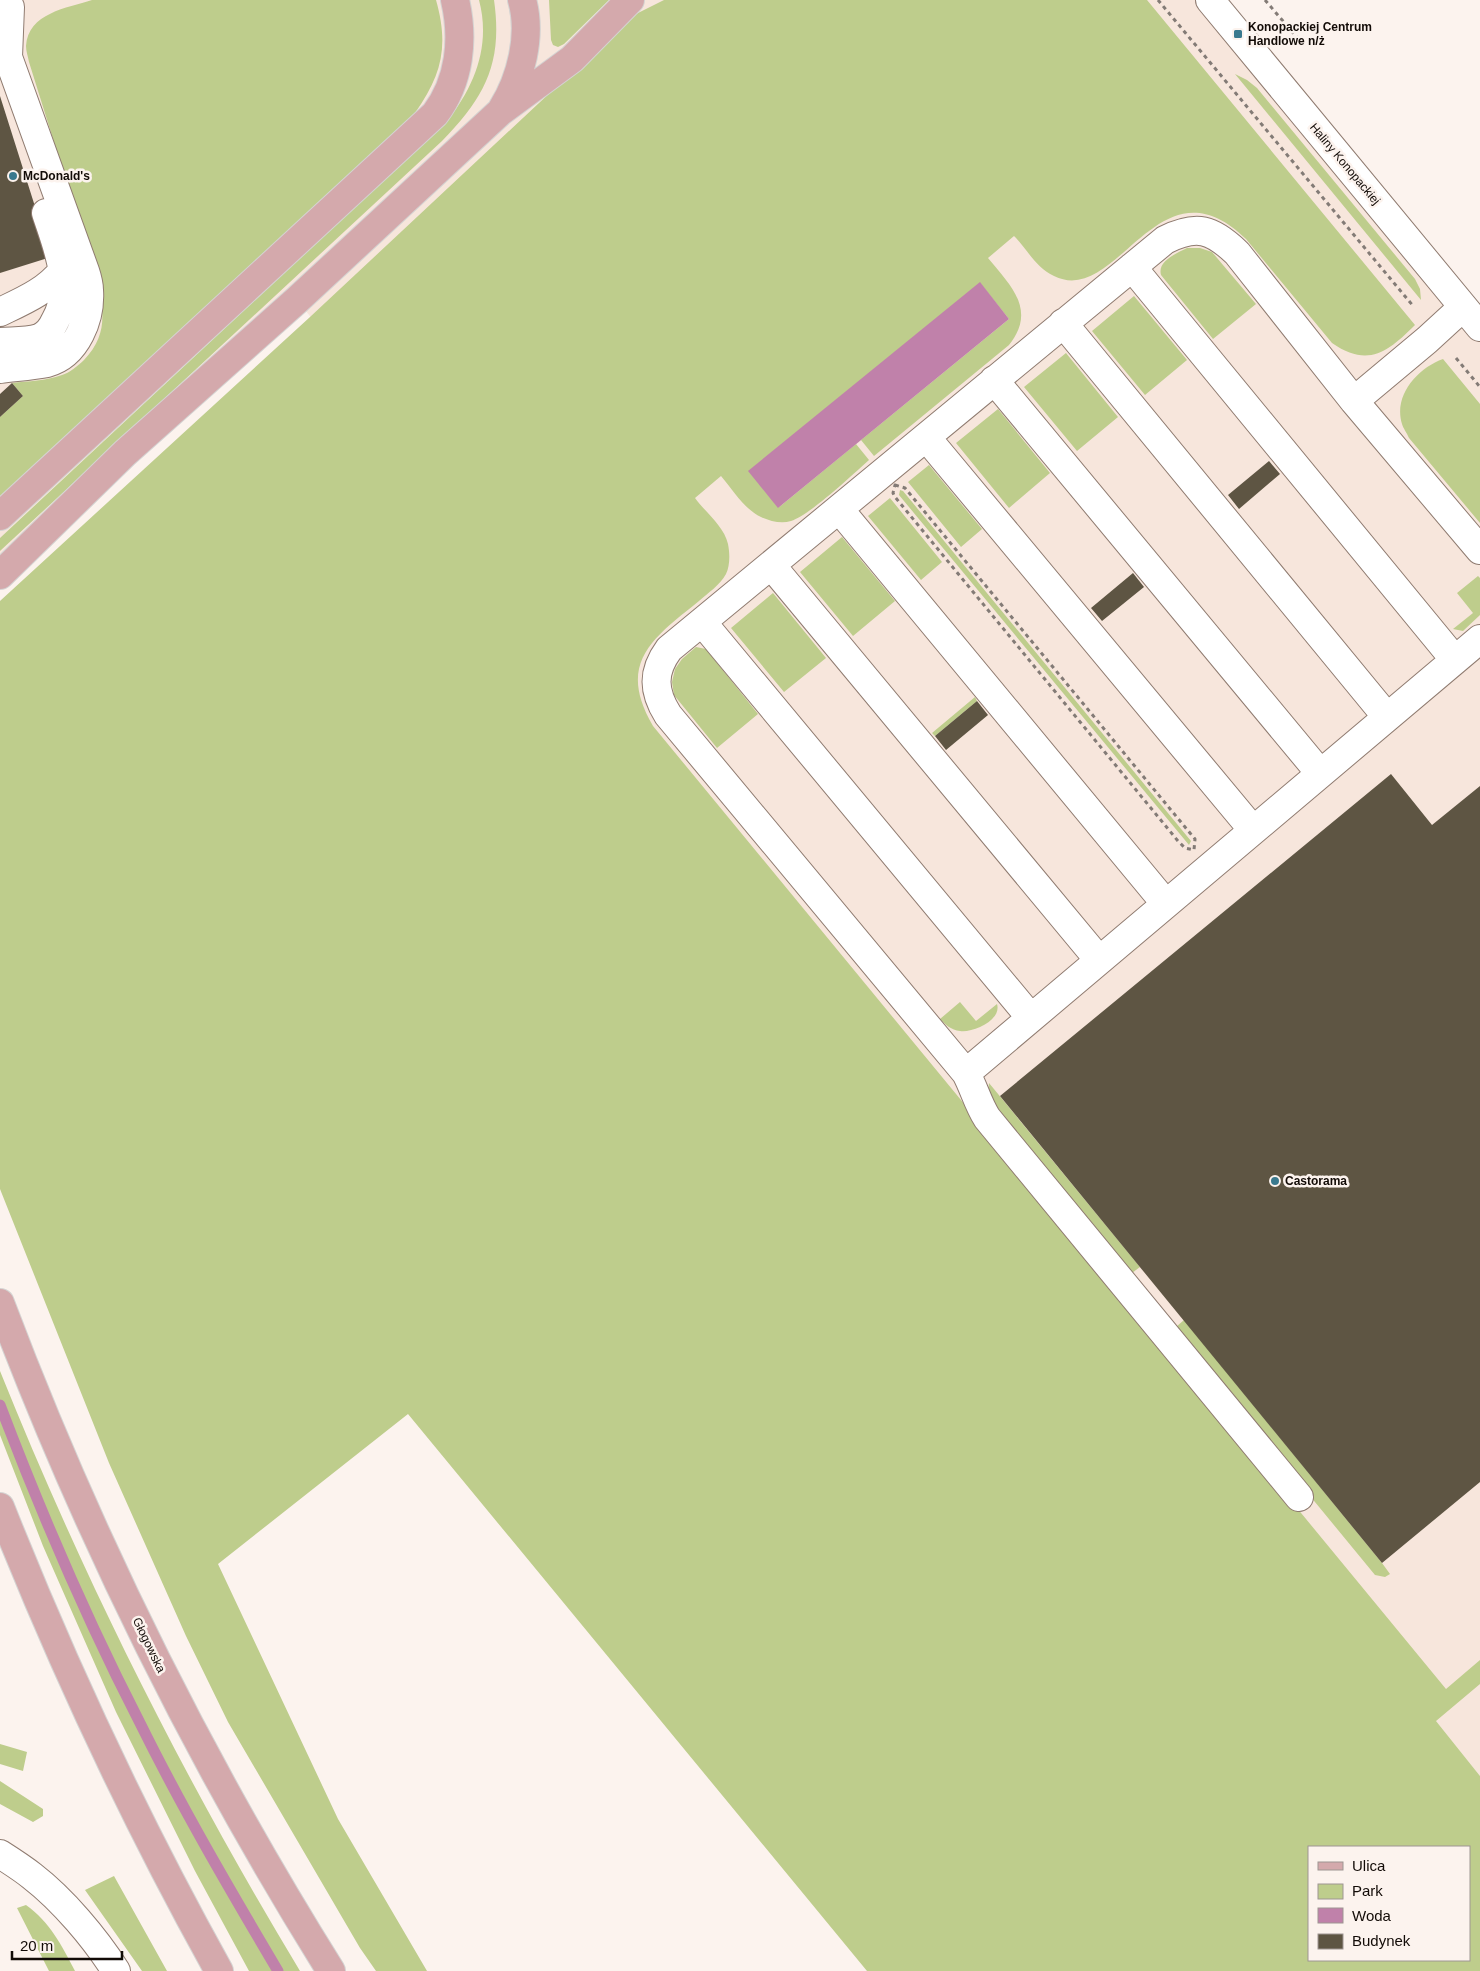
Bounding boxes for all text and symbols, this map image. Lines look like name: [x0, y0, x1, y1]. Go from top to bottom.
place label: Konopackiej Centrum Handlowe n/ż: [1248, 20, 1372, 48]
marker: Konopackiej Centrum Handlowe n/ż: [1232, 28, 1244, 40]
street label: Haliny Konopackiej: [1307, 120, 1383, 208]
place label: McDonald's: [23, 169, 90, 183]
marker: McDonald's: [7, 170, 19, 182]
place label: Castorama: [1285, 1174, 1347, 1188]
marker: Castorama: [1269, 1175, 1281, 1187]
street label: Głogowska: [130, 1615, 168, 1675]
legend: [1308, 1846, 1470, 1961]
text: Ulica: [1352, 1857, 1386, 1874]
text: Park: [1352, 1882, 1383, 1899]
text: Woda: [1352, 1907, 1392, 1924]
scale bar: [12, 1928, 122, 1960]
text: Budynek: [1352, 1932, 1411, 1949]
text: 20 m: [20, 1937, 53, 1954]

